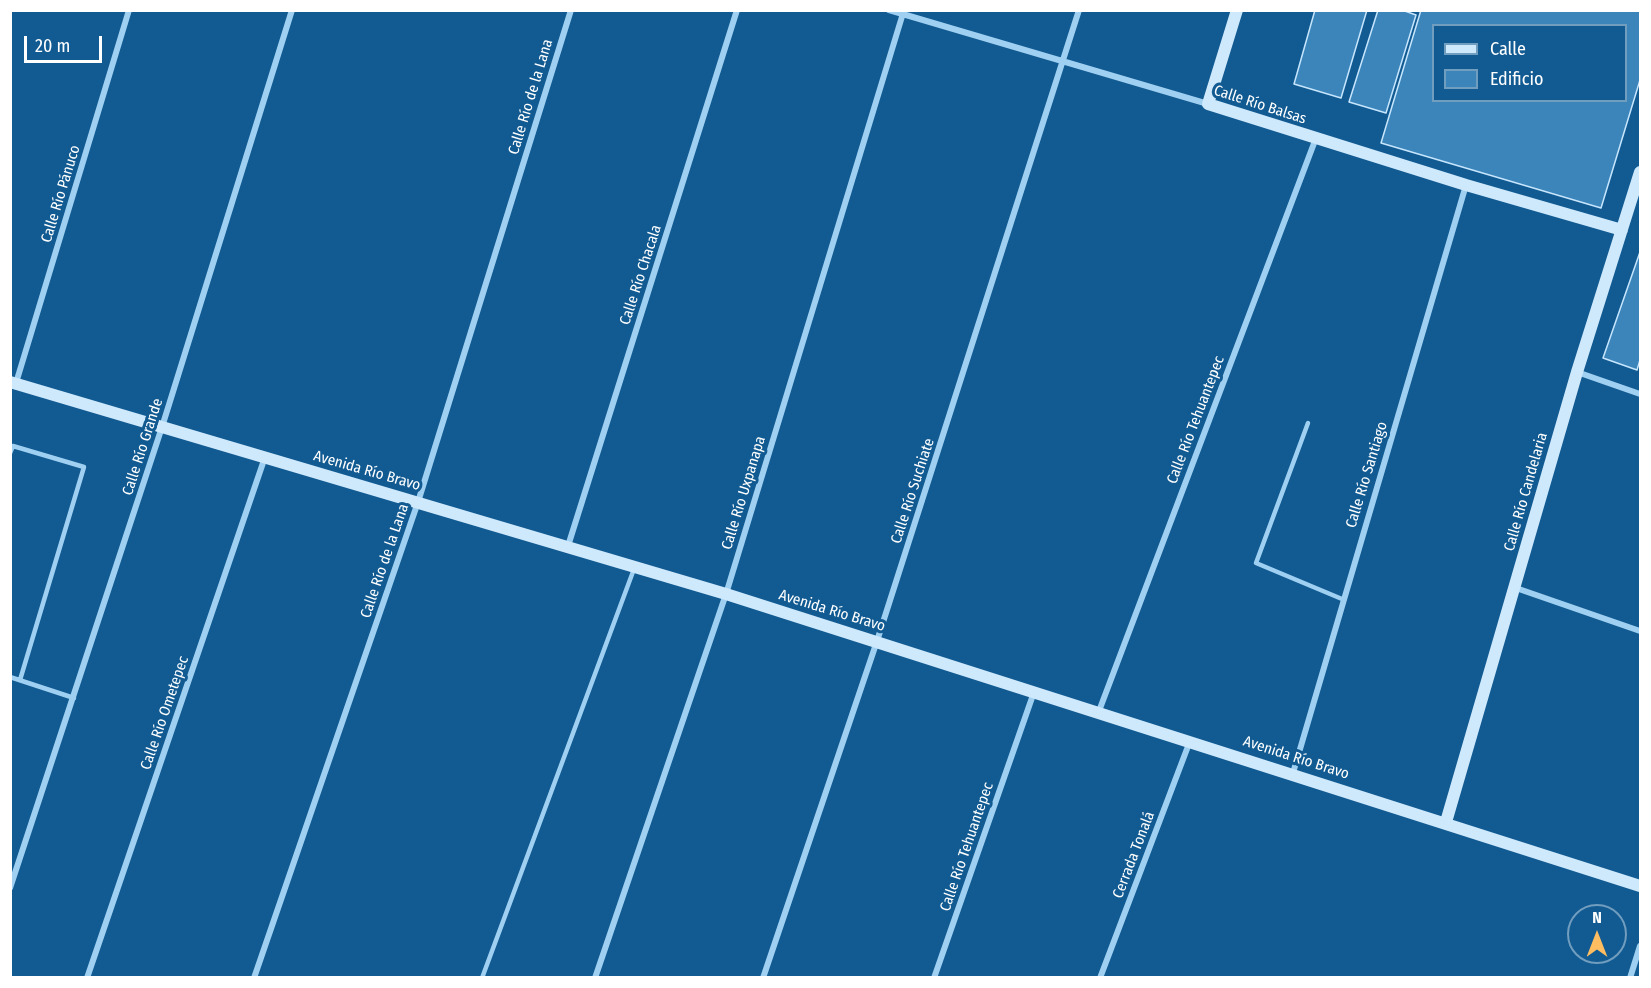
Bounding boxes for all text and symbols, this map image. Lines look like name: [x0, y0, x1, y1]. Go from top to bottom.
scale bar: [27, 24, 105, 62]
legend: [1432, 24, 1627, 102]
text: 20 m: [35, 35, 70, 57]
street label: Calle Río de la Lana: [505, 37, 557, 157]
text: Calle: [1490, 38, 1526, 60]
text: Edificio: [1490, 68, 1543, 90]
street label: Calle Río Balsas: [1212, 82, 1308, 128]
street label: Calle Río Pánuco: [38, 143, 84, 245]
street label: Calle Río Chacala: [616, 223, 666, 327]
street label: Calle Río Tehuantepec: [1163, 354, 1229, 486]
street label: Calle Río Grande: [119, 396, 167, 498]
street label: Calle Río Santiago: [1342, 420, 1392, 530]
street label: Calle Río Candelaria: [1500, 431, 1552, 553]
street label: Calle Río Uxpanapa: [718, 434, 770, 552]
street label: Calle Río Suchiate: [887, 436, 939, 546]
street label: Avenida Río Bravo: [311, 447, 423, 495]
street label: Calle Río de la Lana: [357, 501, 413, 621]
street label: Avenida Río Bravo: [777, 586, 887, 636]
street label: Calle Río Ometepec: [137, 654, 193, 772]
street label: Avenida Río Bravo: [1241, 732, 1351, 784]
street label: Calle Río Tehuantepec: [936, 780, 998, 914]
street label: Cerrada Tonalá: [1109, 809, 1159, 901]
north arrow: [1567, 904, 1627, 964]
text: N: [1592, 908, 1602, 927]

